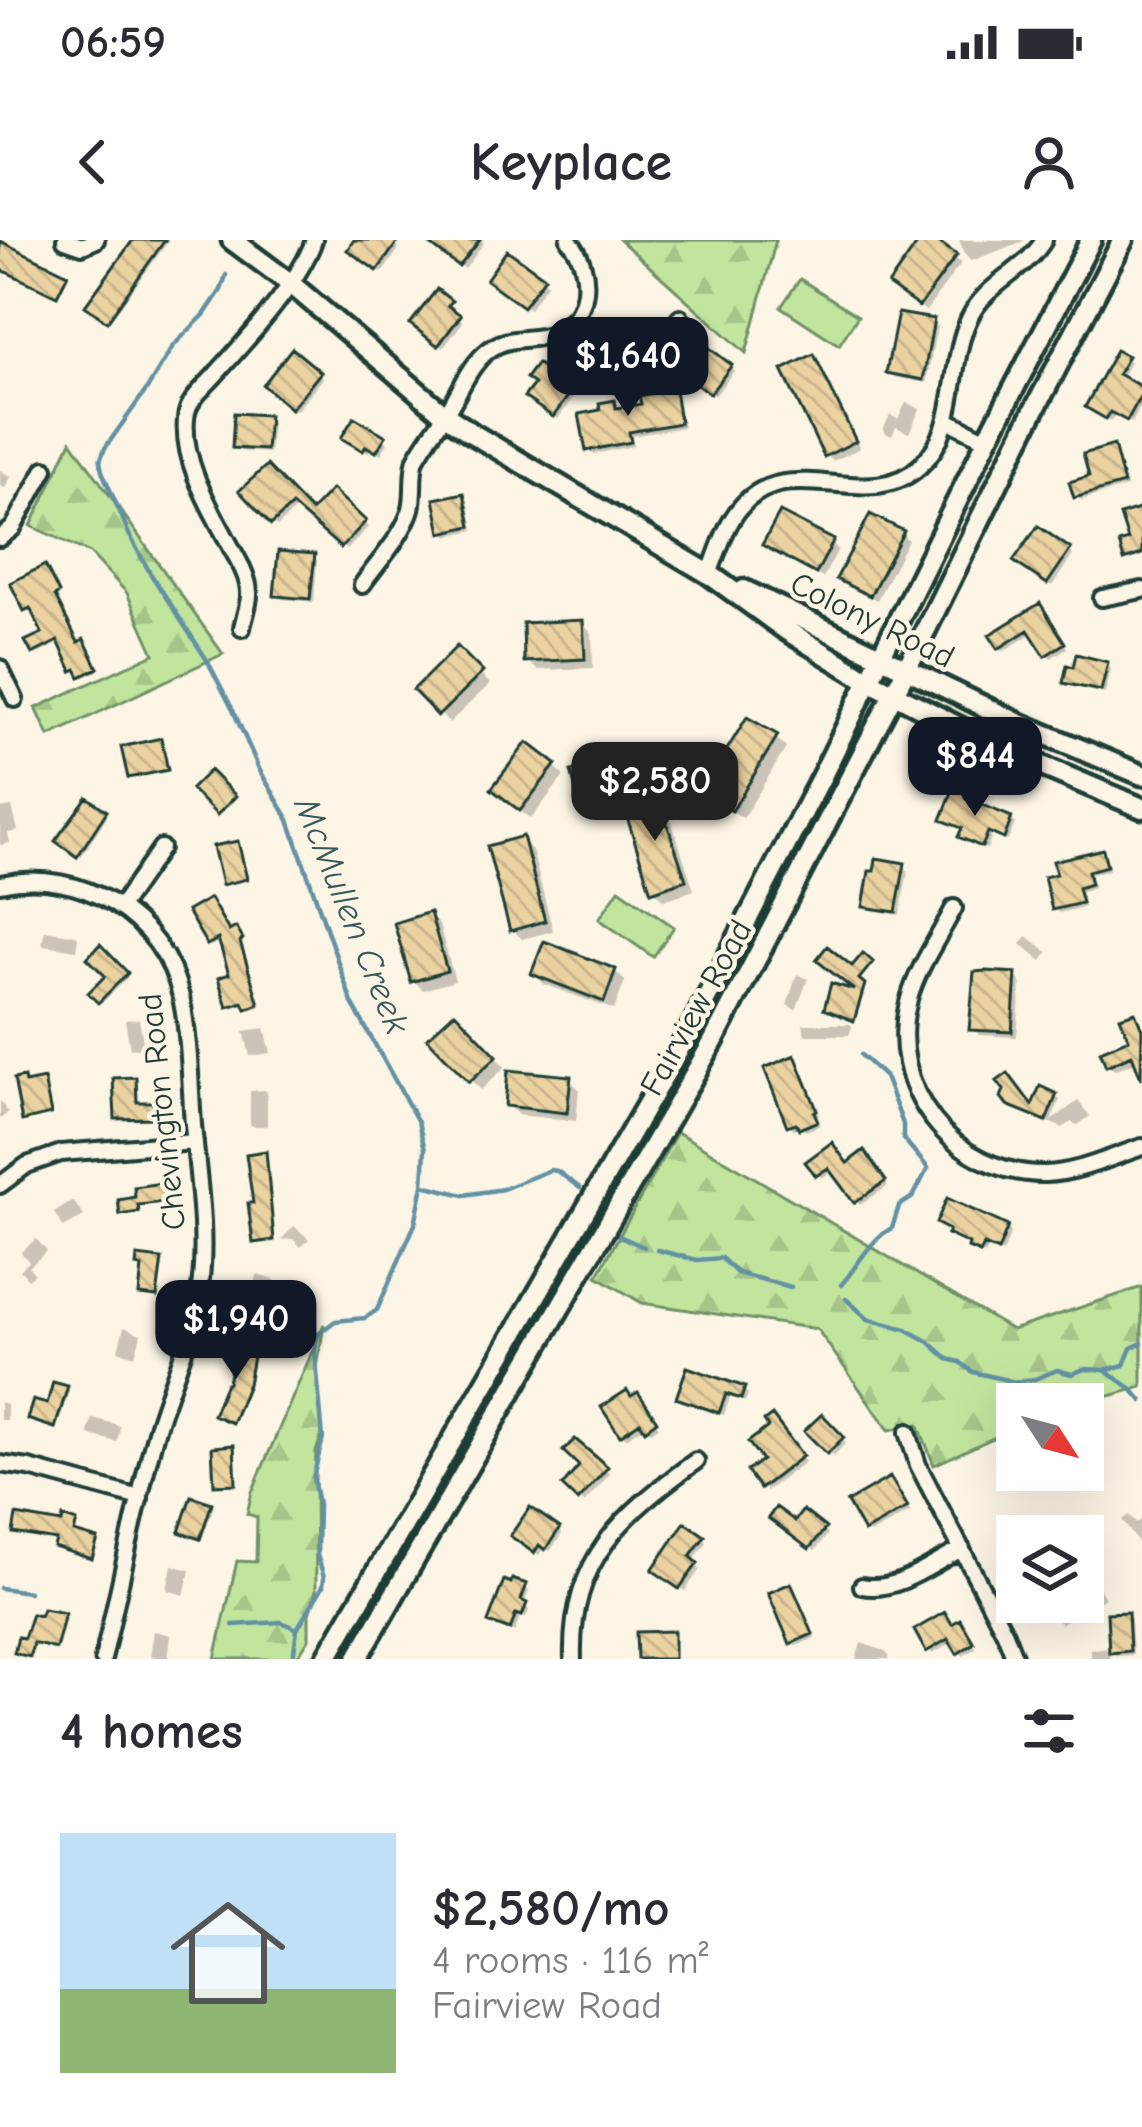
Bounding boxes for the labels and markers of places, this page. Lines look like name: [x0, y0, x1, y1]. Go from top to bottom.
pin: $1,640: [530, 317, 726, 419]
pin: $844: [904, 717, 1046, 819]
pin: $2,580: [557, 742, 753, 844]
pin: $1,940: [138, 1280, 334, 1382]

